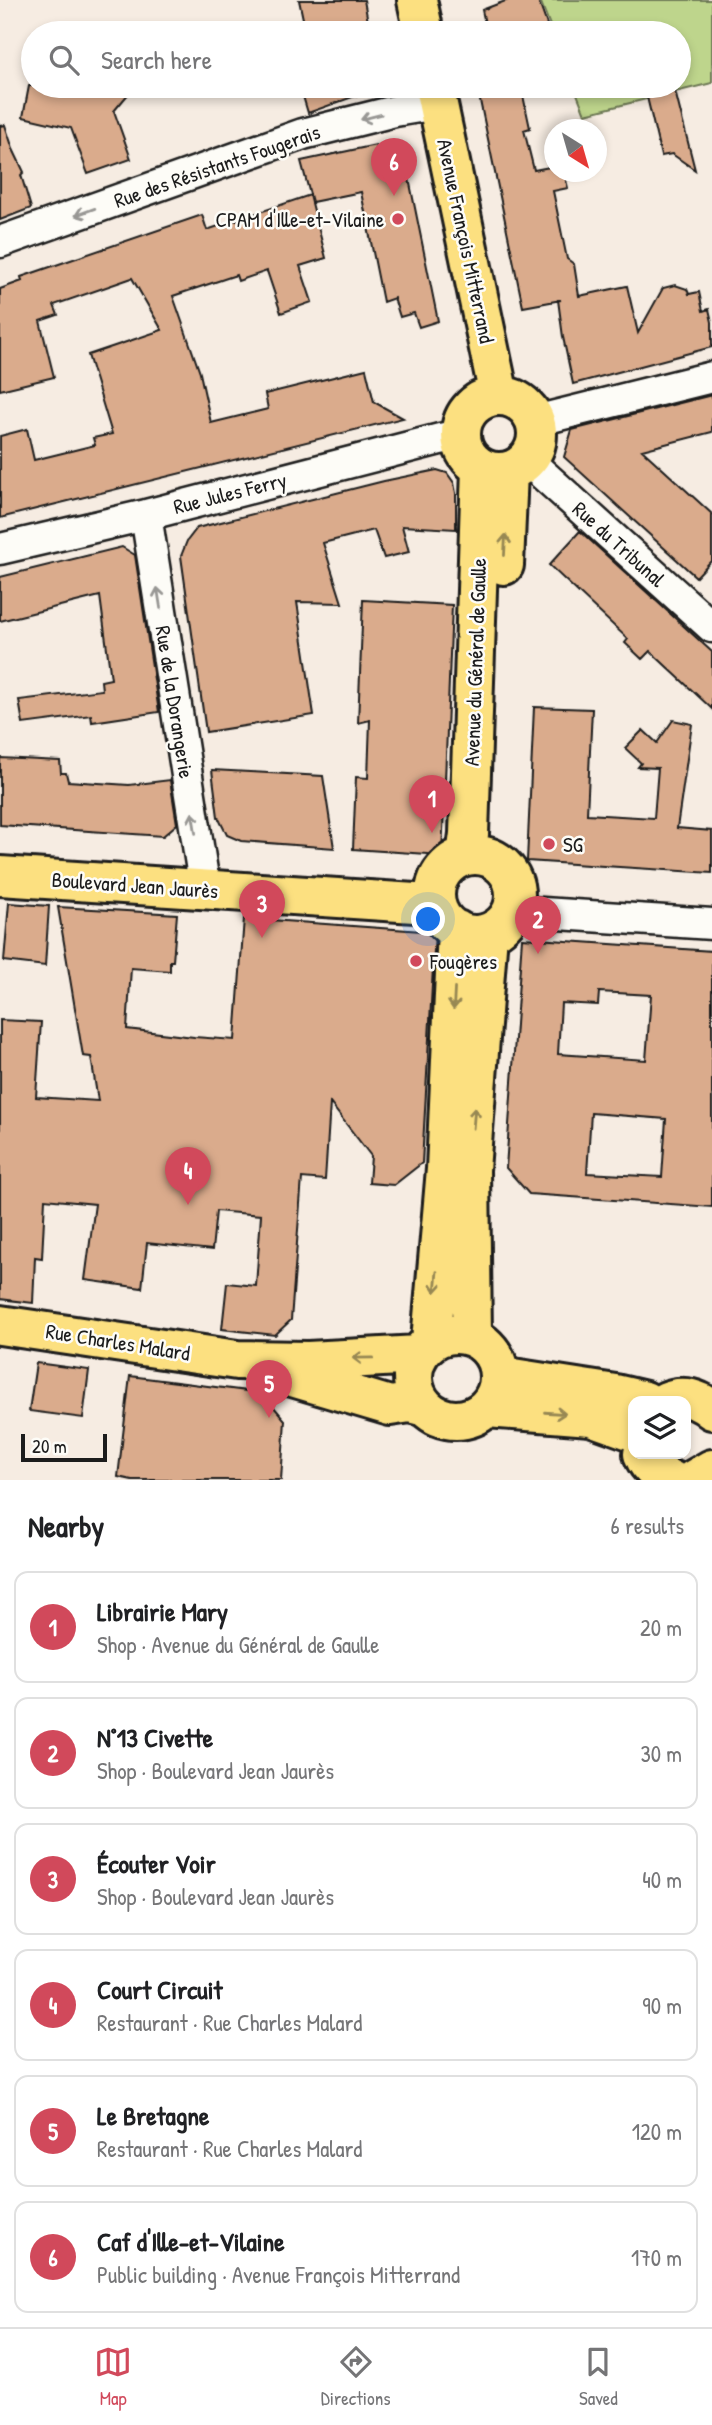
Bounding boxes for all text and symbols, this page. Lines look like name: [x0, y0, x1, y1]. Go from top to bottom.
search box: [21, 21, 691, 98]
icon: search: [45, 41, 83, 79]
text: Search here: [101, 42, 212, 77]
one-way arrow: [360, 111, 382, 124]
street label: Rue des Résistants Fougerais: [110, 117, 324, 215]
north arrow: [544, 119, 607, 182]
street label: Avenue François Mitterrand: [430, 136, 502, 346]
pin: 6: [371, 138, 417, 196]
place label: CPAM d'Ille-et-Vilaine: [215, 205, 384, 234]
one-way arrow: [75, 207, 97, 219]
marker: CPAM d'Ille-et-Vilaine: [390, 211, 406, 227]
street label: Rue Jules Ferry: [170, 465, 290, 521]
street label: Rue du Tribunal: [566, 495, 672, 594]
one-way arrow: [498, 534, 511, 557]
street label: Avenue du Général de Gaulle: [457, 558, 493, 766]
one-way arrow: [152, 587, 165, 610]
street label: Rue de la Dorangerie: [149, 624, 201, 780]
pin: 1: [409, 775, 455, 833]
one-way arrow: [187, 812, 200, 835]
place label: SG: [563, 830, 583, 859]
marker: SG: [541, 836, 557, 852]
street label: Boulevard Jean Jaurès: [51, 865, 219, 905]
pin: 3: [239, 880, 285, 938]
pin: 2: [515, 896, 561, 954]
your location: [411, 902, 445, 936]
place label: Fougères: [429, 947, 497, 976]
marker: Fougères: [408, 953, 424, 969]
one-way arrow: [447, 987, 460, 1009]
one-way arrow: [468, 1107, 481, 1130]
pin: 4: [165, 1147, 211, 1205]
one-way arrow: [429, 1270, 442, 1292]
street label: Rue Charles Malard: [44, 1316, 192, 1368]
one-way arrow: [352, 1351, 375, 1365]
pin: 5: [246, 1360, 292, 1418]
map controls: [628, 1396, 691, 1459]
button: layers: [628, 1396, 691, 1459]
one-way arrow: [543, 1407, 566, 1420]
scale bar: [21, 1431, 107, 1463]
text: 20 m: [32, 1433, 67, 1459]
text: Nearby: [28, 1506, 104, 1546]
text: 6 results: [611, 1510, 684, 1541]
text: Librairie Mary: [97, 1594, 228, 1629]
text: 1: [49, 1612, 57, 1643]
text: 20 m: [640, 1612, 682, 1643]
text: Shop · Avenue du Général de Gaulle: [97, 1629, 379, 1660]
text: N°13 Civette: [97, 1720, 213, 1755]
text: 2: [48, 1738, 58, 1769]
text: 30 m: [640, 1738, 682, 1769]
text: Shop · Boulevard Jean Jaurès: [97, 1755, 334, 1786]
text: Écouter Voir: [97, 1846, 216, 1881]
text: 3: [48, 1864, 58, 1895]
text: 40 m: [642, 1864, 682, 1895]
text: Shop · Boulevard Jean Jaurès: [97, 1881, 334, 1912]
text: Court Circuit: [97, 1972, 222, 2007]
text: 4: [49, 1990, 57, 2021]
text: 90 m: [642, 1990, 682, 2021]
text: Restaurant · Rue Charles Malard: [97, 2007, 362, 2038]
text: Le Bretagne: [97, 2098, 209, 2133]
text: 5: [48, 2116, 58, 2147]
text: 120 m: [632, 2116, 682, 2147]
text: Restaurant · Rue Charles Malard: [97, 2133, 362, 2164]
text: Caf d'Ille-et-Vilaine: [97, 2224, 285, 2259]
text: 6: [48, 2242, 58, 2273]
text: 170 m: [631, 2242, 682, 2273]
text: Public building · Avenue François Mitterrand: [97, 2259, 460, 2290]
tab: Map: [94, 2343, 132, 2411]
tab: Directions: [321, 2343, 391, 2411]
tab: Saved: [579, 2343, 618, 2411]

